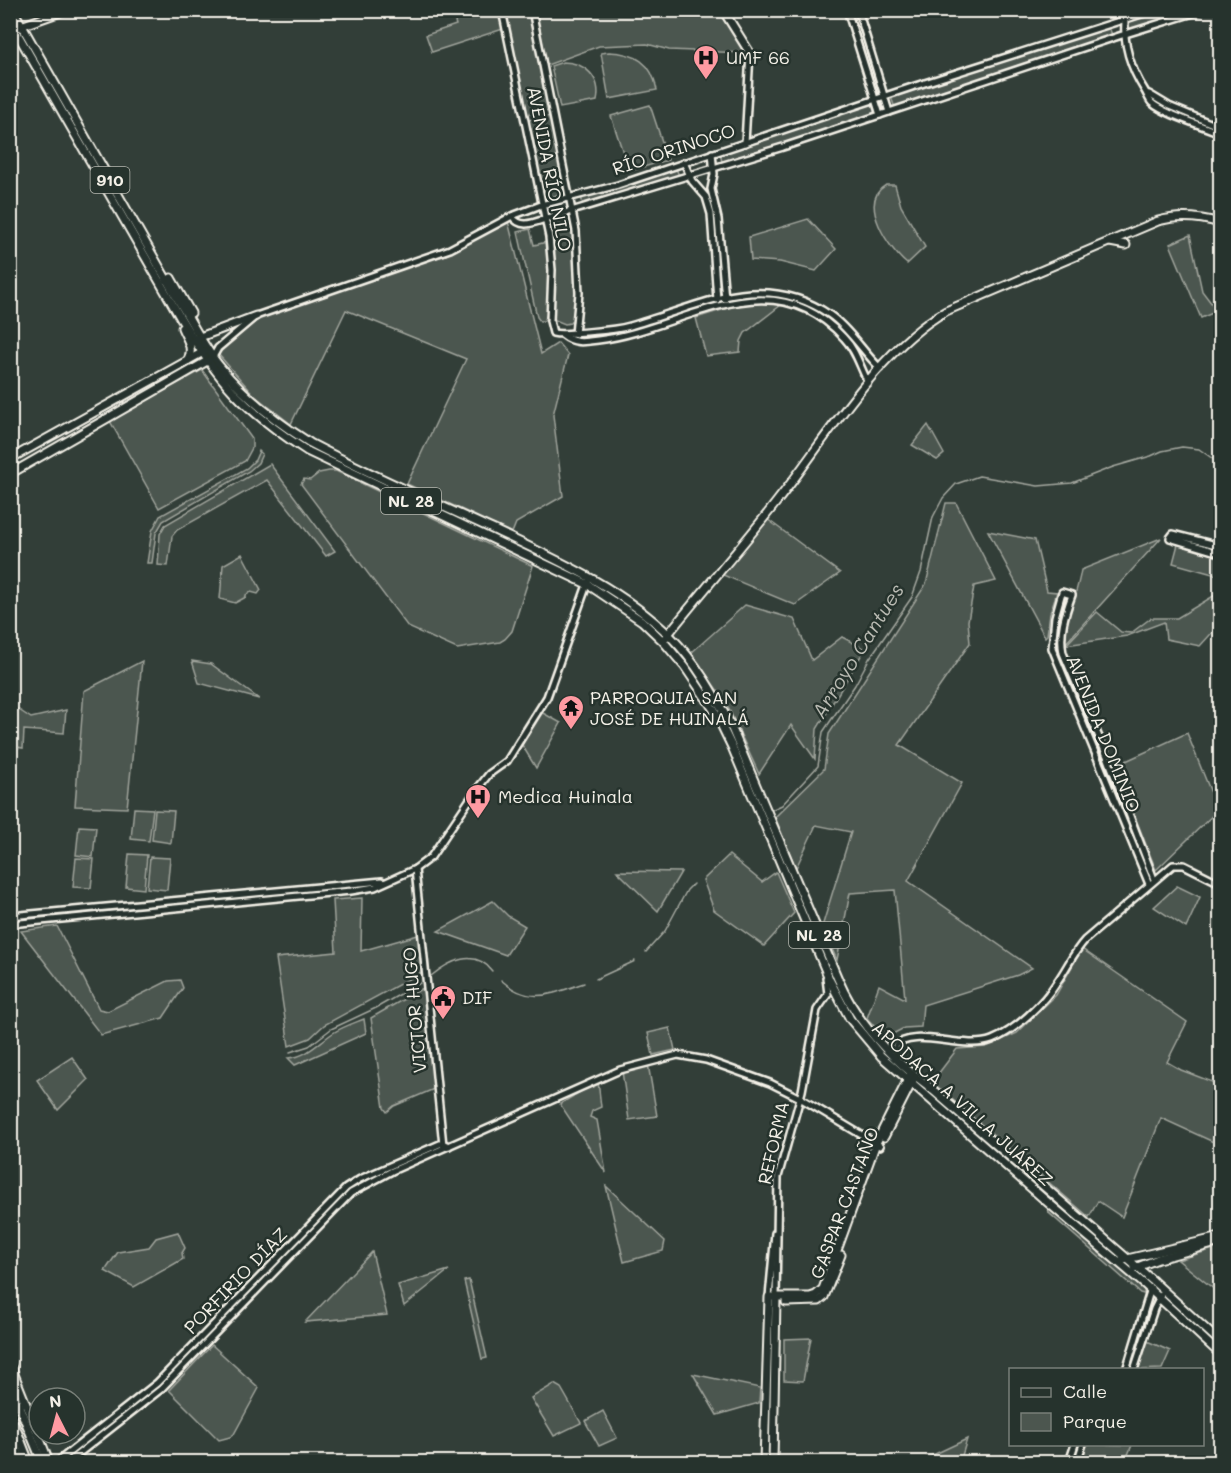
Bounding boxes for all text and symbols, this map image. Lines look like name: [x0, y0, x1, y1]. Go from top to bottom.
hospital icon: UMF 66: [691, 43, 721, 81]
place label: UMF 66: [726, 45, 790, 69]
street label: AVENIDA RÍO NILO: [522, 84, 578, 253]
street label: RÍO ORINOCO: [609, 118, 738, 180]
road number: 910: [90, 167, 130, 193]
road number: NL 28: [381, 488, 441, 514]
water label: Arroyo Cantues: [805, 578, 909, 723]
street label: AVENIDA DOMINIO: [1061, 651, 1146, 816]
place label: PARROQUIA SAN JOSÉ DE HUINALÁ: [590, 685, 749, 730]
temple icon: PARROQUIA SAN JOSÉ DE HUINALÁ: [556, 693, 586, 731]
hospital icon: Medica Huinala: [463, 782, 493, 820]
place label: Medica Huinala: [498, 784, 633, 808]
road number: NL 28: [789, 922, 849, 948]
street label: VICTOR HUGO: [397, 946, 431, 1074]
public building icon: DIF: [428, 983, 458, 1021]
place label: DIF: [462, 985, 492, 1009]
street label: APODACA A VILLA JUÁREZ: [867, 1015, 1058, 1191]
street label: REFORMA: [752, 1099, 794, 1187]
street label: GASPAR CASTAÑO: [804, 1123, 884, 1282]
street label: PORFIRIO DÍAZ: [178, 1222, 292, 1339]
legend: [1009, 1368, 1204, 1446]
text: Calle: [1063, 1379, 1107, 1403]
north arrow: [27, 1386, 87, 1446]
text: N: [48, 1390, 63, 1412]
text: Parque: [1063, 1409, 1127, 1433]

